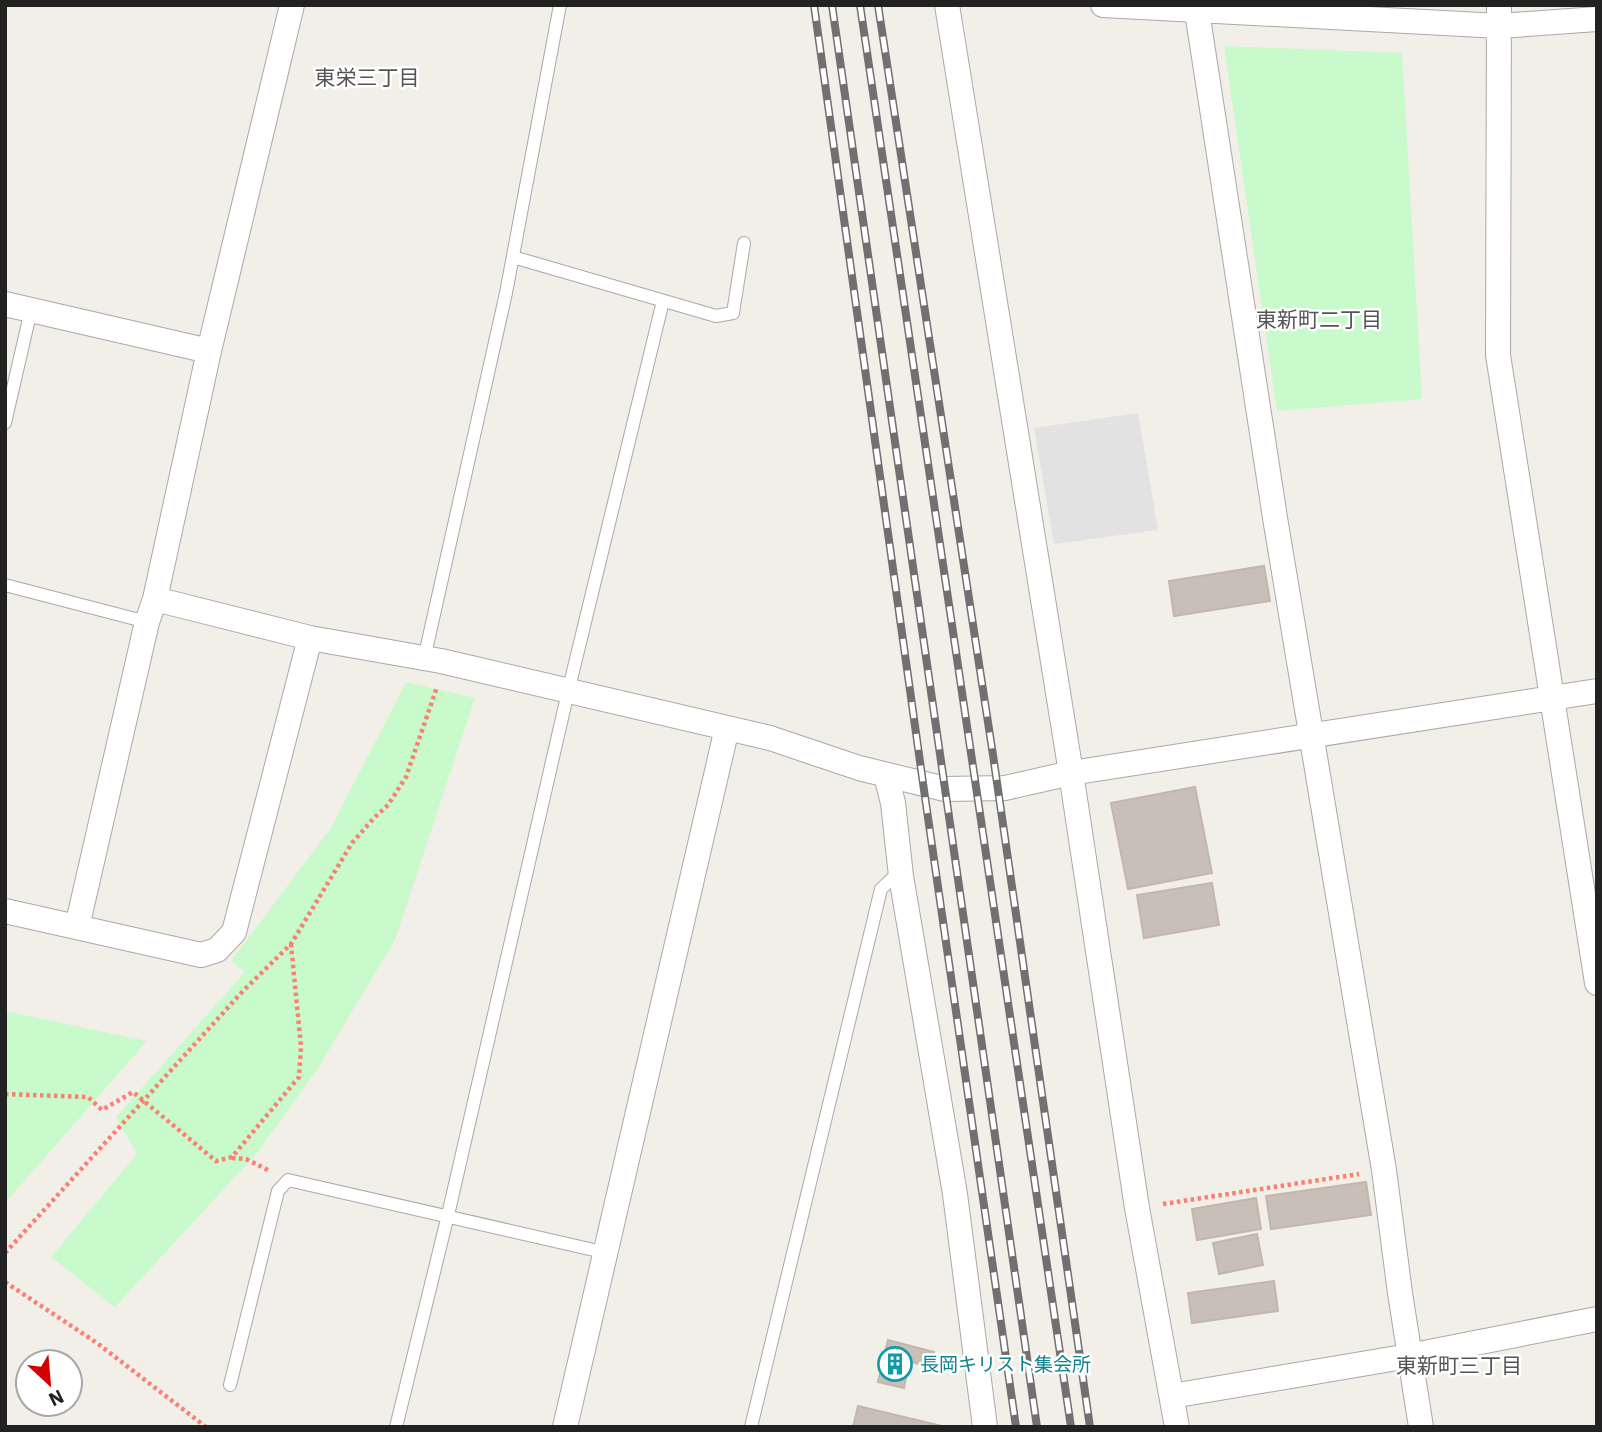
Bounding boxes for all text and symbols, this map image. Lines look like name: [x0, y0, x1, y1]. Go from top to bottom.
district label: 東栄三丁目: [315, 63, 420, 91]
district label: 東新町二丁目: [1256, 305, 1382, 333]
building icon: 長岡キリスト集会所: [876, 1345, 914, 1383]
north arrow: [14, 1348, 84, 1418]
district label: 東新町三丁目: [1396, 1351, 1522, 1379]
place label: 長岡キリスト集会所: [920, 1352, 1091, 1376]
text: N: [45, 1384, 68, 1412]

